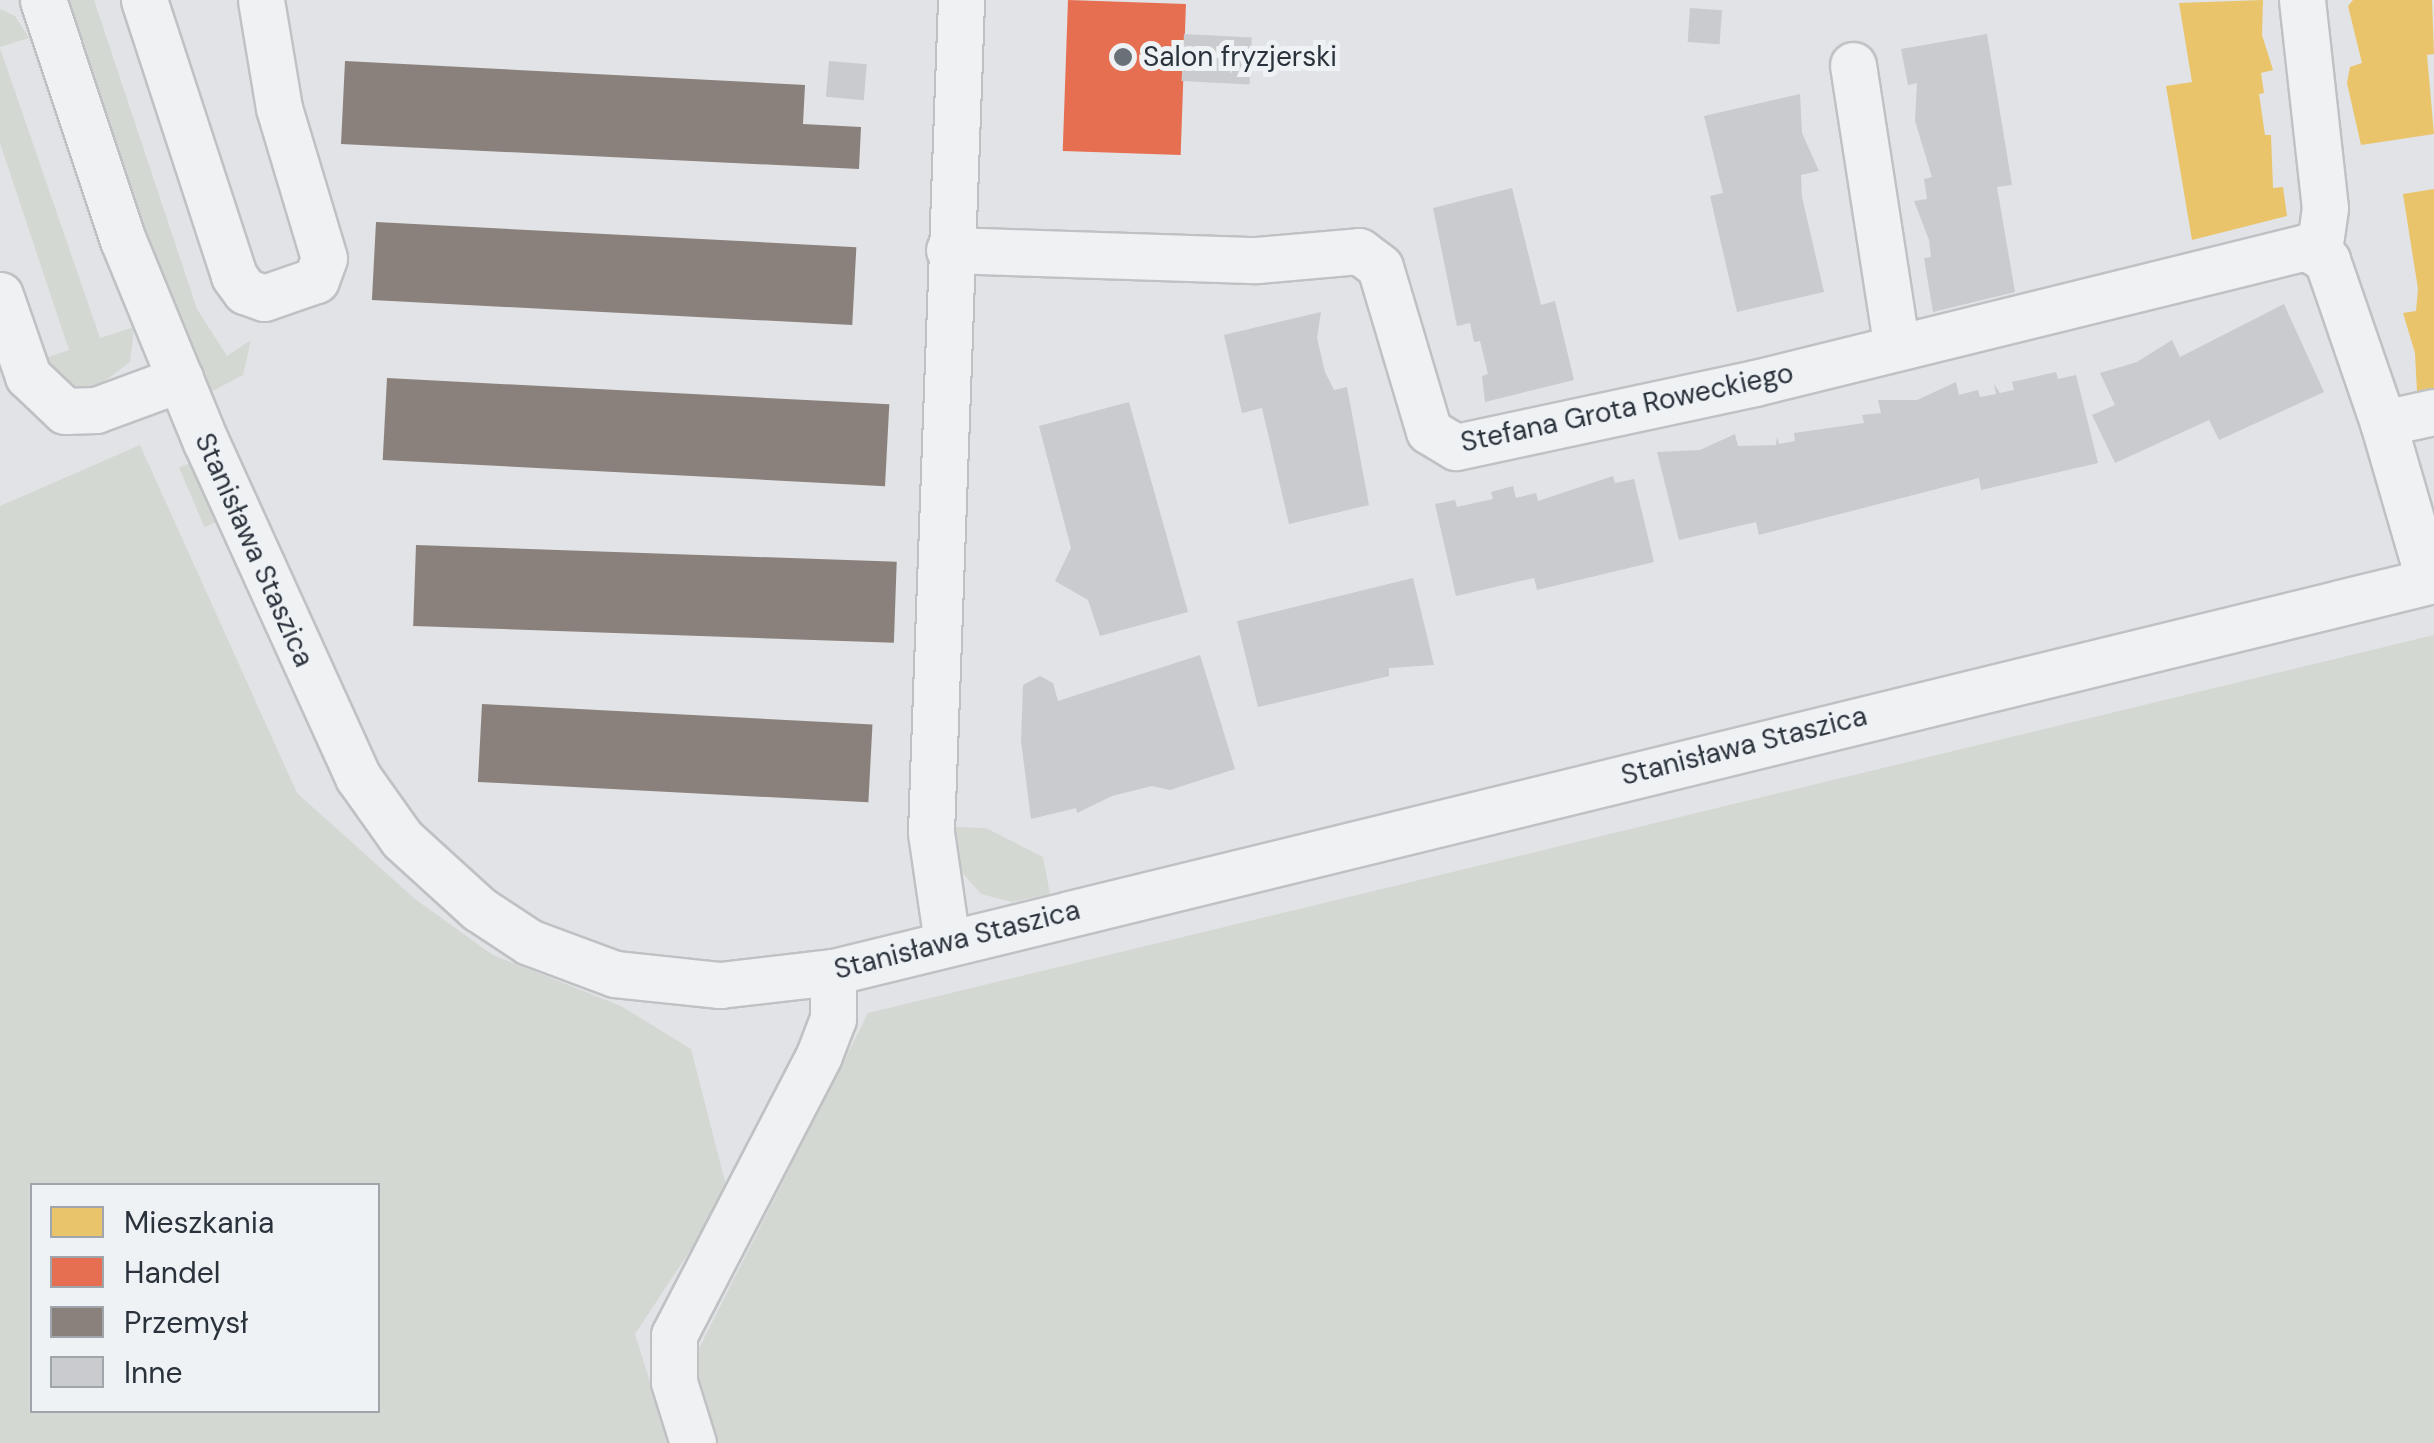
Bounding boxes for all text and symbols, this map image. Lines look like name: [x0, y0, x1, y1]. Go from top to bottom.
place label: Salon fryzjerski: [1143, 40, 1337, 74]
marker: Salon fryzjerski: [1112, 46, 1134, 68]
street label: Stefana Grota Roweckiego: [1458, 356, 1796, 460]
street label: Stanisława Staszica: [187, 428, 321, 672]
street label: Stanisława Staszica: [1618, 699, 1870, 793]
street label: Stanisława Staszica: [831, 893, 1083, 987]
legend: [30, 1183, 380, 1413]
text: Mieszkania: [124, 1203, 274, 1242]
text: Handel: [124, 1253, 221, 1292]
text: Przemysł: [124, 1303, 248, 1342]
text: Inne: [124, 1353, 183, 1392]

